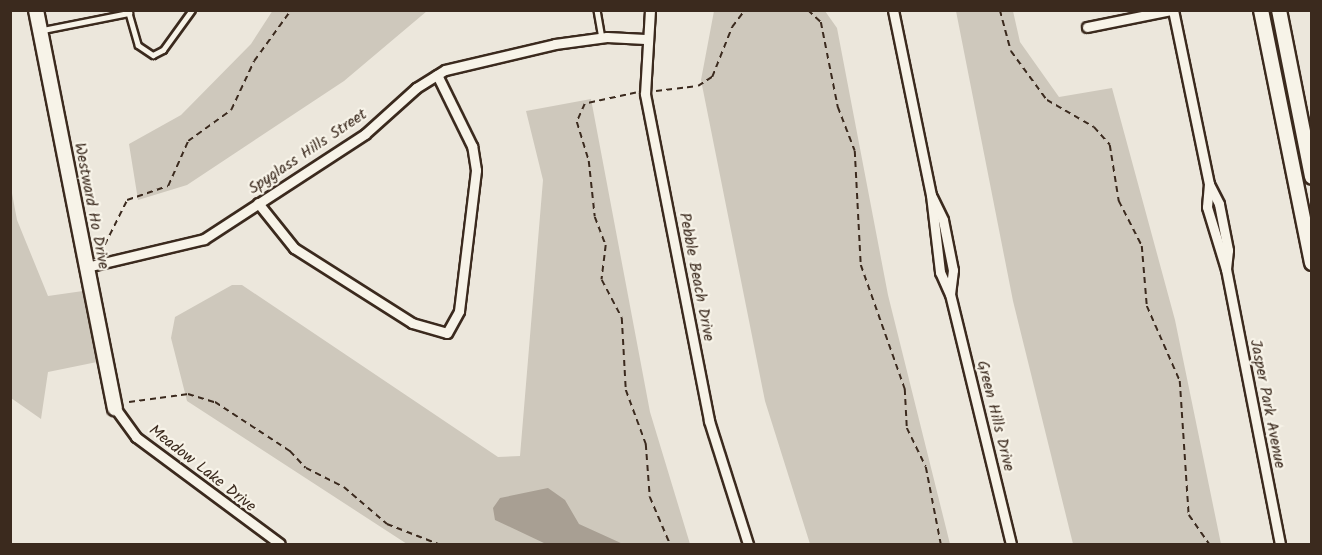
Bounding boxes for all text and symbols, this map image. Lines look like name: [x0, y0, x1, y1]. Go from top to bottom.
street label: Spyglass Hills Street: [245, 105, 371, 199]
street label: Westward Ho Drive: [69, 141, 113, 271]
street label: Pebble Beach Drive: [674, 211, 718, 343]
street label: Jasper Park Avenue: [1245, 338, 1289, 470]
street label: Green Hills Drive: [972, 359, 1018, 473]
street label: Meadow Lake Drive: [145, 421, 259, 517]

